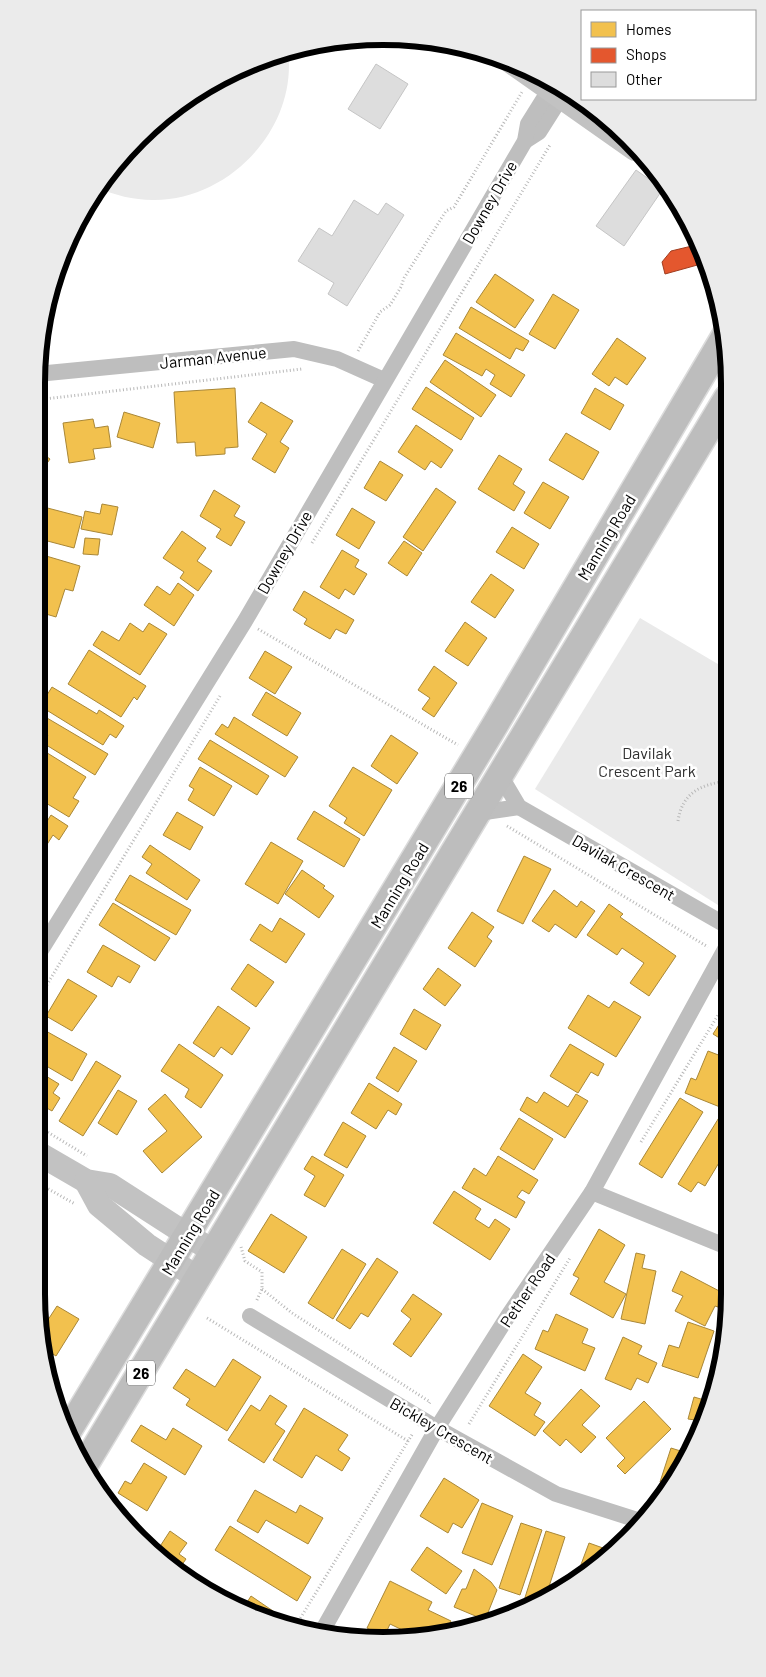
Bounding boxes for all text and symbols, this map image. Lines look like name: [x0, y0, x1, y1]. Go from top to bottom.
legend: [581, 10, 756, 100]
text: Homes: [626, 20, 671, 38]
text: Shops: [626, 45, 666, 63]
text: Other: [626, 70, 663, 88]
street label: Downey Drive: [458, 157, 520, 247]
street label: Jarman Avenue: [159, 342, 267, 372]
street label: Manning Road: [573, 491, 639, 583]
street label: Downey Drive: [253, 507, 315, 597]
park label: Davilak Crescent Park: [598, 743, 696, 780]
road number: 26: [445, 774, 473, 798]
street label: Davilak Crescent: [569, 830, 679, 904]
street label: Manning Road: [366, 839, 432, 931]
street label: Manning Road: [157, 1186, 223, 1278]
street label: Pether Road: [495, 1250, 559, 1330]
road number: 26: [127, 1360, 155, 1386]
street label: Bickley Crescent: [387, 1393, 497, 1467]

